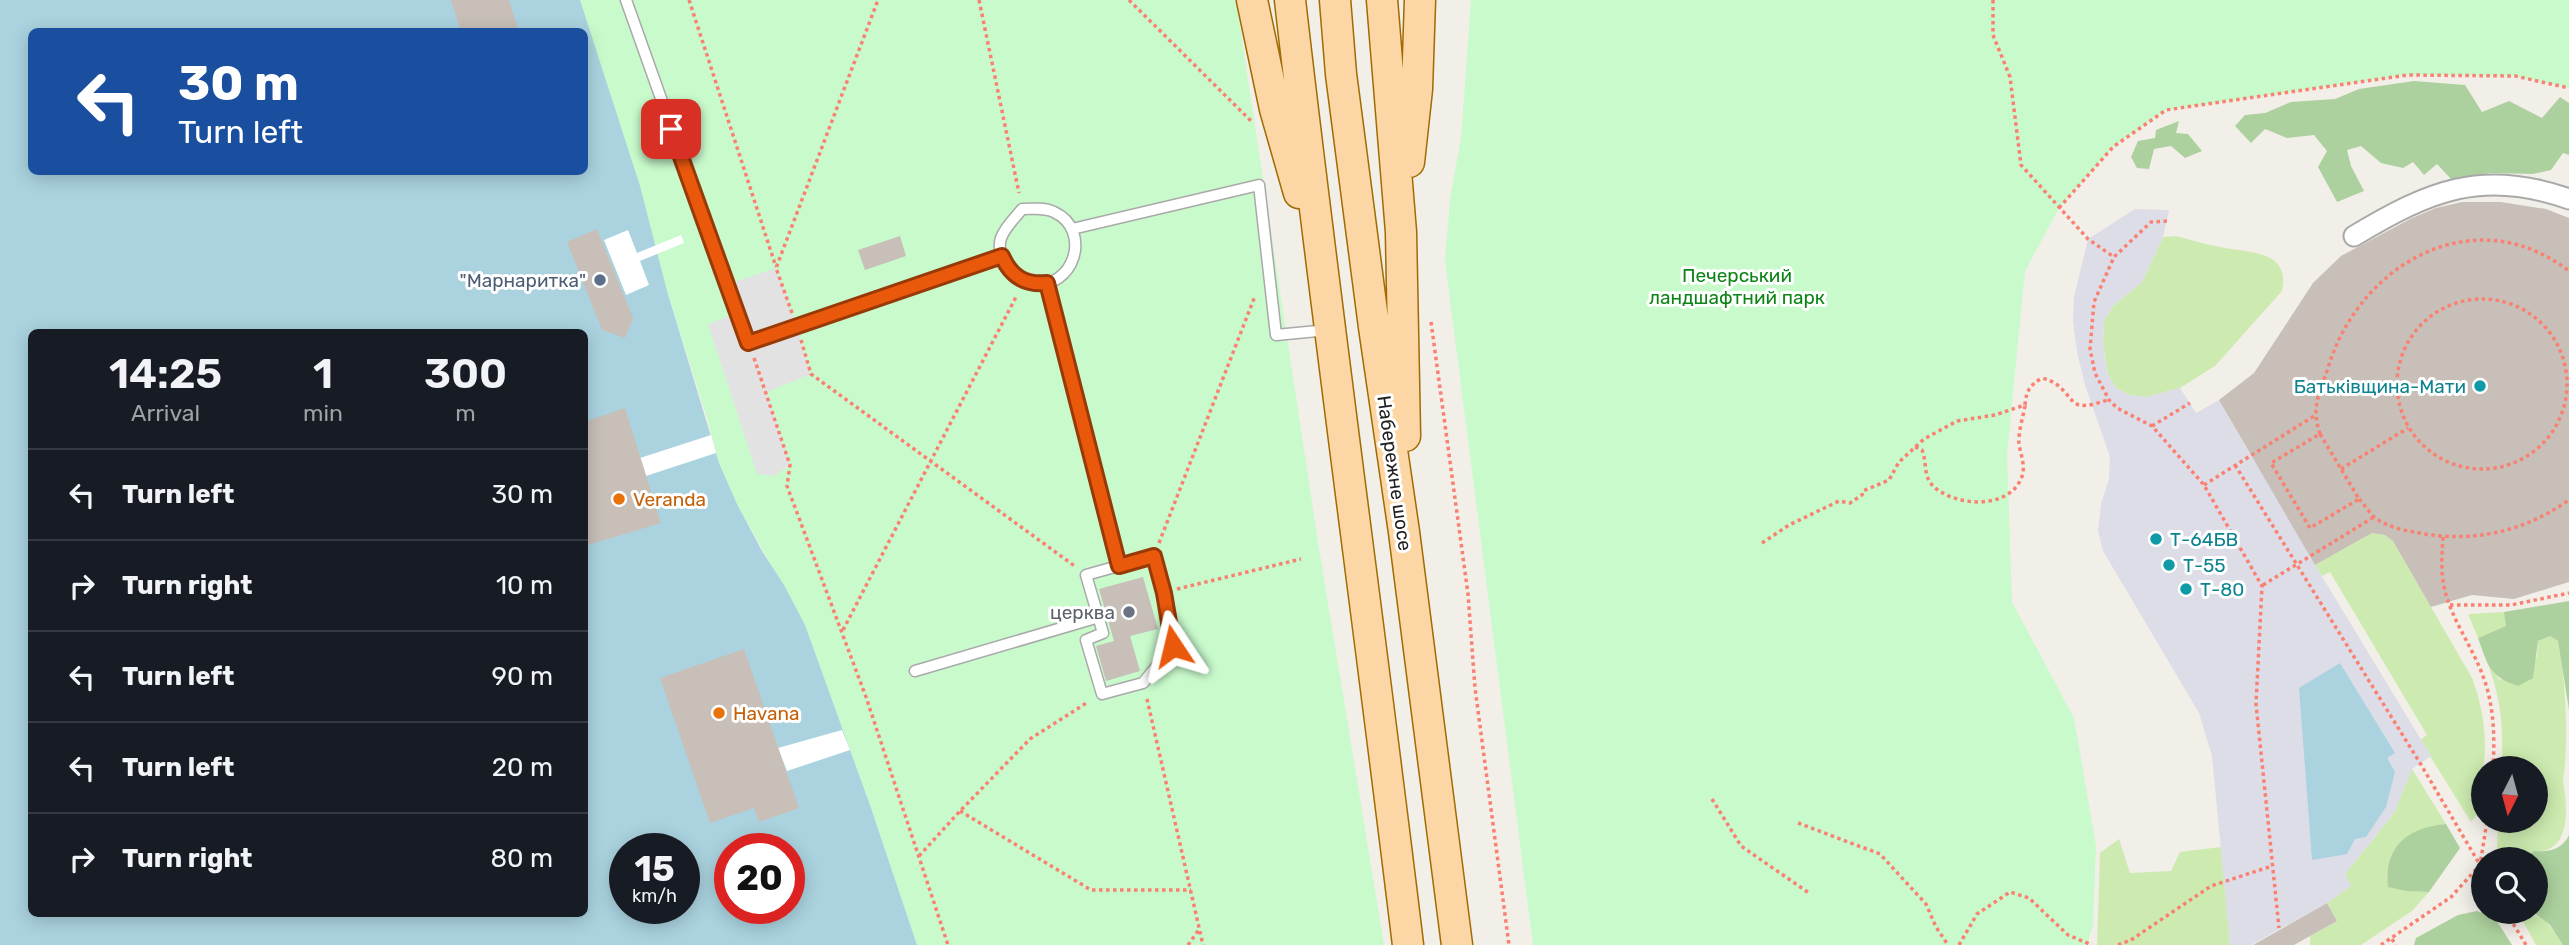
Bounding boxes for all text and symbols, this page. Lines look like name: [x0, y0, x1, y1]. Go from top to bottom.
text: 30 m: [178, 54, 299, 112]
icon: left: [63, 56, 154, 147]
pin: [641, 99, 701, 159]
icon: arrive: [652, 110, 690, 148]
text: Turn left: [178, 113, 303, 151]
park label: Печерський ландшафтний парк: [1649, 264, 1825, 309]
place label: "Марнаритка": [460, 269, 586, 292]
marker: "Марнаритка": [592, 272, 608, 288]
text: 14:25: [109, 349, 222, 399]
text: 1: [313, 349, 333, 399]
text: 300: [424, 349, 507, 399]
place label: Батьківщина-Мати: [2294, 375, 2466, 398]
marker: Батьківщина-Мати: [2472, 378, 2488, 394]
street label: Набережне шосе: [1372, 394, 1417, 552]
text: Arrival: [131, 399, 200, 427]
text: min: [303, 399, 343, 427]
text: m: [455, 399, 476, 427]
icon: left: [63, 476, 101, 514]
text: Turn left: [122, 479, 234, 510]
text: 30 m: [491, 479, 553, 510]
place label: Veranda: [633, 488, 706, 511]
marker: Veranda: [611, 491, 627, 507]
place label: Т-64БВ: [2170, 528, 2238, 551]
marker: Т-64БВ: [2148, 531, 2164, 547]
place label: Т-55: [2183, 554, 2226, 577]
marker: Т-55: [2161, 557, 2177, 573]
icon: right: [63, 567, 101, 605]
text: Turn right: [122, 570, 252, 601]
text: 10 m: [496, 570, 553, 601]
place label: Т-80: [2200, 578, 2244, 601]
marker: Т-80: [2178, 581, 2194, 597]
place label: церква: [1050, 601, 1115, 624]
marker: церква: [1121, 604, 1137, 620]
position arrow: [1136, 609, 1210, 683]
icon: left: [63, 658, 101, 696]
text: Turn left: [122, 661, 234, 692]
text: 90 m: [492, 661, 553, 692]
place label: Havana: [733, 702, 800, 725]
marker: Havana: [711, 705, 727, 721]
icon: left: [63, 749, 101, 787]
text: Turn left: [122, 752, 234, 783]
text: 20 m: [492, 752, 553, 783]
north arrow: [2471, 756, 2548, 833]
map controls: [2471, 756, 2548, 924]
speed limit sign: 20: [714, 833, 805, 924]
icon: right: [63, 840, 101, 878]
text: Turn right: [122, 843, 252, 874]
text: 80 m: [490, 843, 553, 874]
button: search: [2471, 847, 2548, 924]
text: 15: [634, 848, 675, 890]
text: km/h: [632, 885, 677, 907]

